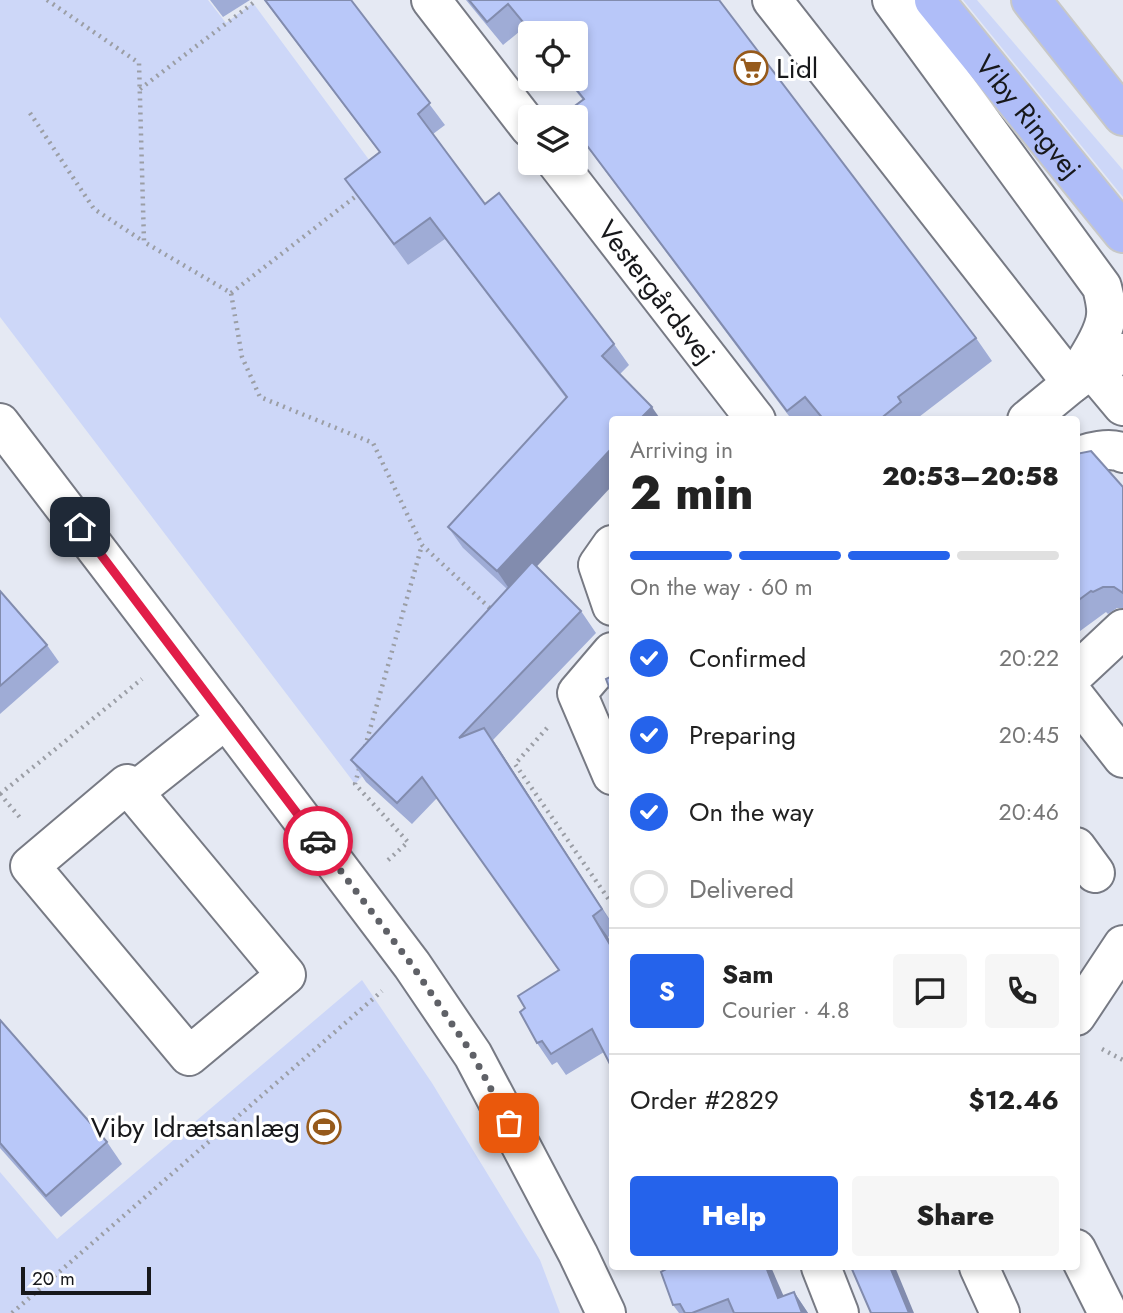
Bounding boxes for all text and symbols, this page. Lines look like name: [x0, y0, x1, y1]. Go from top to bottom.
map controls: [518, 21, 588, 175]
button: locate: [518, 21, 588, 91]
street label: Viby Ringvej: [965, 46, 1091, 188]
place label: Lidl: [776, 48, 818, 89]
supermarket icon: Lidl: [732, 49, 770, 87]
button: layers: [518, 105, 588, 175]
street label: Vestergårdsvej: [588, 212, 725, 373]
text: Arriving in: [630, 433, 733, 467]
text: 20:53–20:58: [882, 457, 1059, 495]
text: 2 min: [630, 460, 754, 526]
pin: [50, 497, 110, 557]
icon: home: [61, 508, 99, 546]
text: On the way · 60 m: [630, 570, 813, 604]
icon: check: [630, 639, 668, 677]
text: Confirmed: [689, 639, 806, 677]
text: 20:22: [999, 641, 1059, 675]
icon: check: [630, 716, 668, 754]
text: Preparing: [689, 716, 796, 754]
text: 20:45: [999, 718, 1059, 752]
icon: check: [630, 793, 668, 831]
text: On the way: [689, 793, 814, 831]
text: 20:46: [999, 795, 1059, 829]
courier: [283, 806, 353, 876]
icon: car: [299, 822, 337, 860]
text: Delivered: [689, 870, 794, 908]
button: chat: [893, 954, 967, 1028]
button: phone: [985, 954, 1059, 1028]
text: Sam: [722, 955, 774, 993]
text: S: [659, 972, 675, 1010]
text: Courier · 4.8: [722, 993, 850, 1027]
text: Order #2829: [630, 1081, 779, 1119]
text: $12.46: [969, 1081, 1059, 1119]
pin: [479, 1093, 539, 1153]
icon: bag: [490, 1104, 528, 1142]
place label: Viby Idrætsanlæg: [91, 1107, 300, 1148]
sports icon: Viby Idrætsanlæg: [305, 1108, 343, 1146]
button: Help: [630, 1176, 838, 1256]
button: Share: [852, 1176, 1059, 1256]
scale bar: [21, 1264, 150, 1296]
text: 20 m: [32, 1265, 75, 1292]

